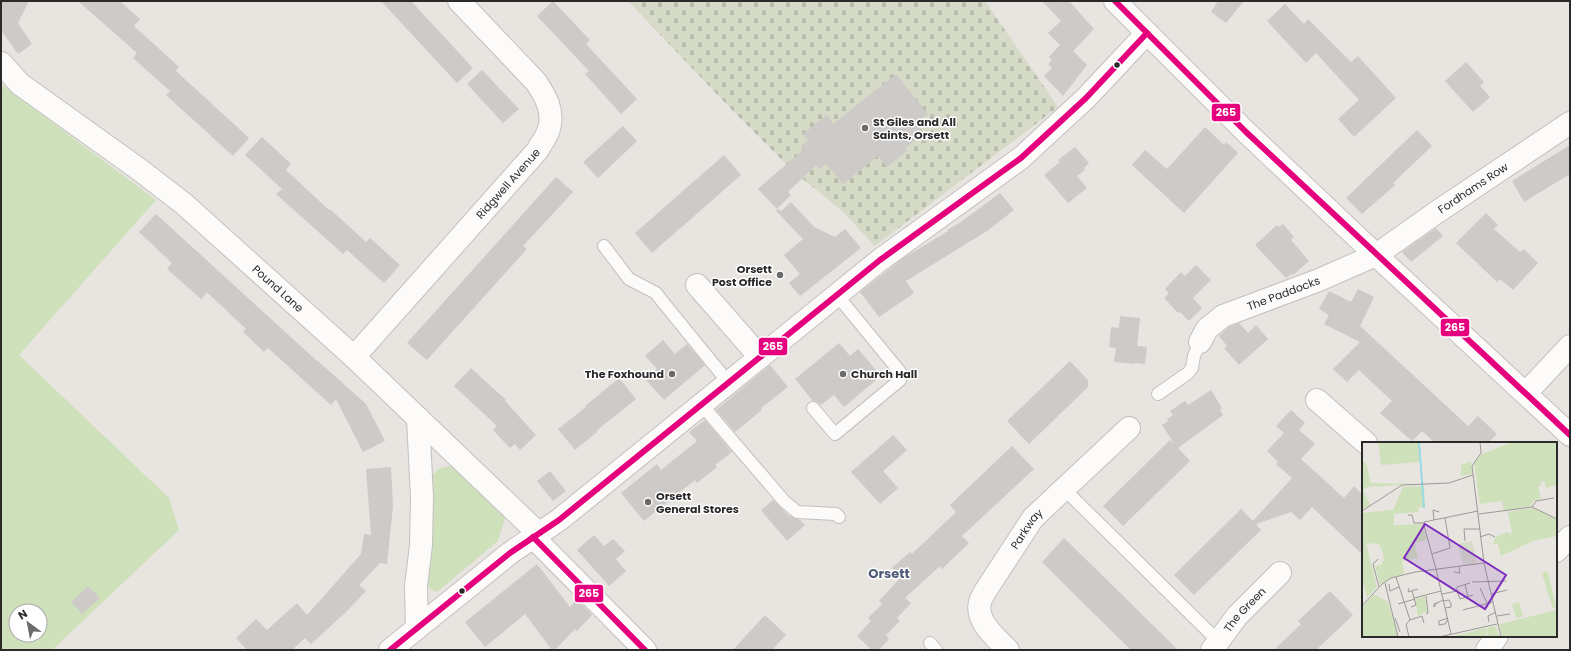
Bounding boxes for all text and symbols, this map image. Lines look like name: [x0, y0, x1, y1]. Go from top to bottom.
unlabelled marker: [1112, 60, 1122, 70]
line badge: 265: [1211, 103, 1241, 122]
text: 265: [1216, 104, 1236, 120]
place label: St Giles and All Saints, Orsett: [873, 114, 956, 143]
marker: St Giles and All Saints, Orsett: [860, 123, 870, 133]
street label: Ridgwell Avenue: [472, 145, 544, 222]
street label: Fordhams Row: [1435, 159, 1511, 217]
street label: Pound Lane: [249, 261, 307, 316]
place label: Orsett Post Office: [712, 261, 773, 290]
marker: Orsett Post Office: [775, 270, 785, 280]
street label: The Paddocks: [1245, 272, 1322, 314]
line badge: 265: [1440, 318, 1470, 337]
text: 265: [1445, 319, 1465, 335]
line badge: 265: [758, 337, 788, 356]
text: 265: [763, 338, 783, 354]
place label: The Foxhound: [585, 366, 664, 382]
place label: Church Hall: [851, 366, 917, 382]
marker: The Foxhound: [667, 369, 677, 379]
marker: Church Hall: [838, 369, 848, 379]
inset map: [1362, 442, 1557, 637]
place label: Orsett General Stores: [656, 488, 739, 517]
marker: Orsett General Stores: [643, 497, 653, 507]
street label: Parkway: [1007, 504, 1047, 552]
district label: Orsett: [868, 564, 910, 583]
line badge: 265: [574, 584, 604, 603]
street label: The Green: [1220, 584, 1269, 635]
text: 265: [579, 585, 599, 601]
unlabelled marker: [457, 586, 467, 596]
north arrow: [8, 603, 48, 643]
text: N: [15, 606, 30, 623]

